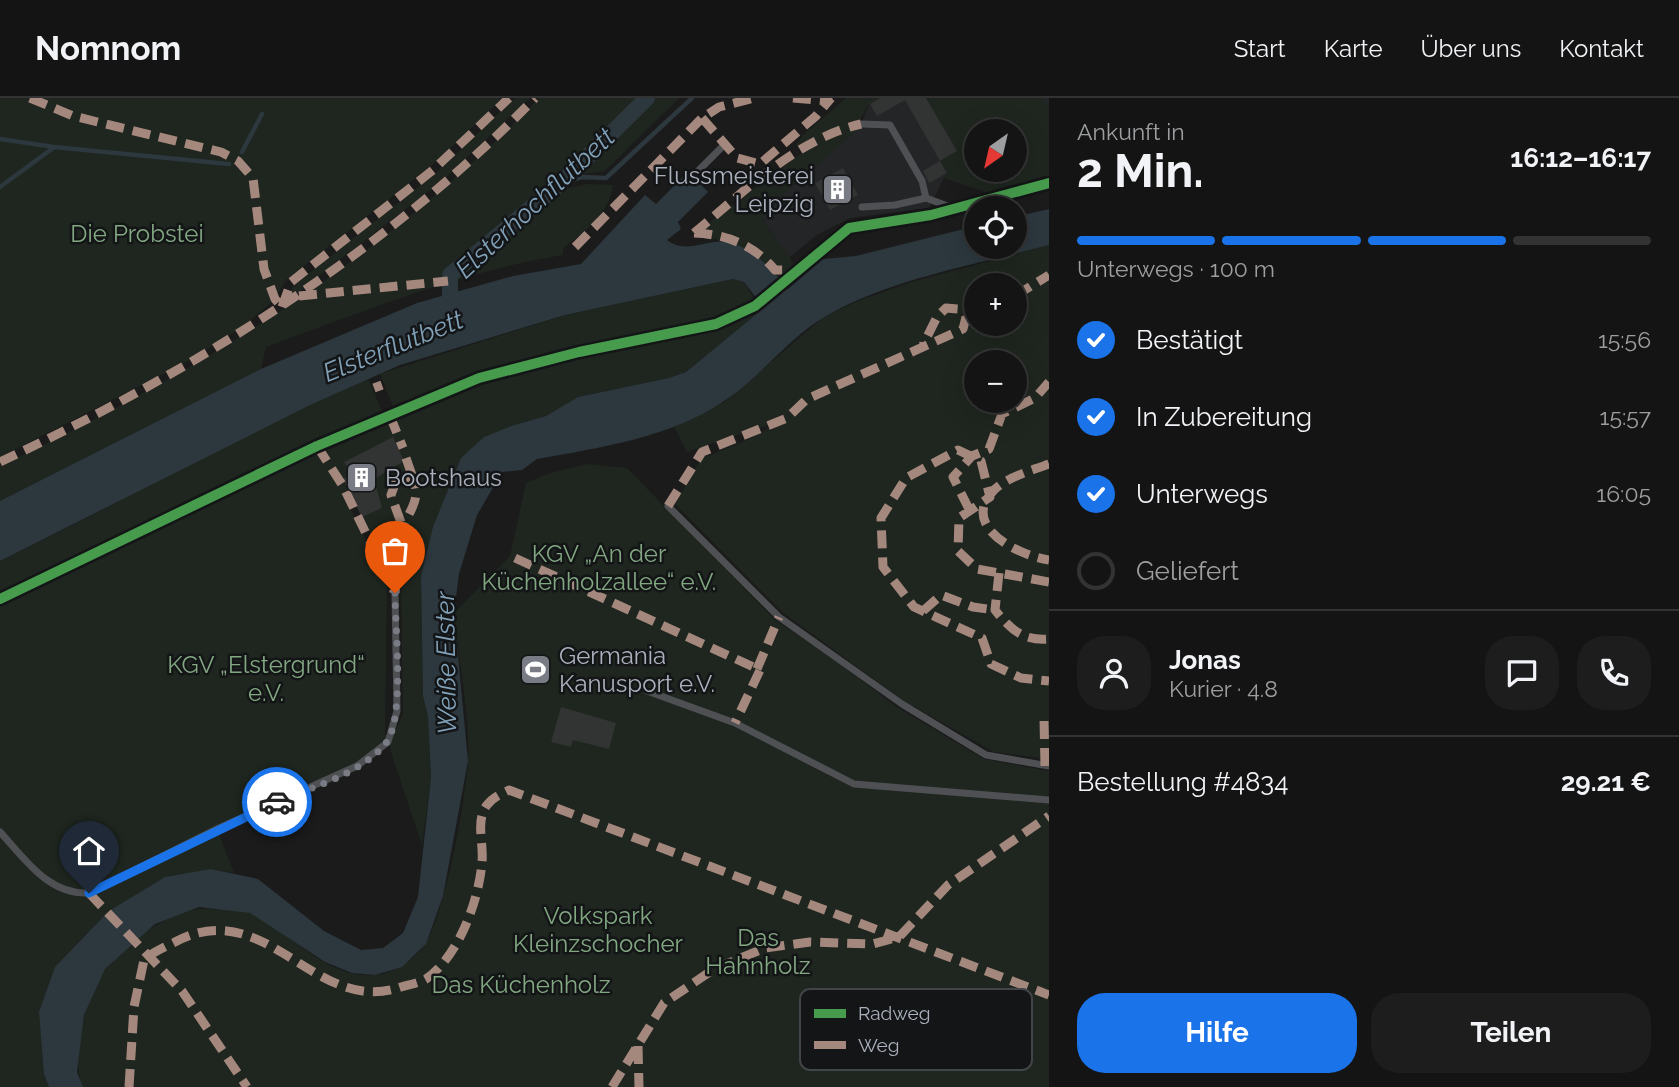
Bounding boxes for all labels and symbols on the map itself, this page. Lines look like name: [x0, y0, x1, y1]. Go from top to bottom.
north arrow: [964, 119, 1027, 182]
water label: Elsterhochflutbett: [449, 121, 621, 284]
place label: Flussmeisterei Leipzig: [654, 161, 814, 218]
building icon: Flussmeisterei Leipzig: [820, 172, 854, 206]
park label: Die Probstei: [70, 219, 204, 248]
water label: Elsterflutbett: [319, 304, 468, 388]
building icon: Bootshaus: [345, 460, 379, 494]
place label: Bootshaus: [385, 463, 502, 492]
pin: [365, 521, 425, 593]
park label: KGV „An der Küchenholzallee“ e.V.: [482, 539, 716, 596]
water label: Weiße Elster: [430, 590, 462, 735]
place label: Germania Kanusport e.V.: [559, 641, 715, 698]
park label: KGV „Elstergrund“ e.V.: [167, 650, 365, 707]
sports icon: Germania Kanusport e.V.: [519, 652, 553, 686]
courier: [242, 767, 312, 837]
pin: [59, 821, 119, 893]
park label: Volkspark Kleinzschocher: [513, 901, 683, 958]
park label: Das Hahnholz: [705, 923, 811, 980]
park label: Das Küchenholz: [432, 970, 611, 999]
legend: [800, 989, 1032, 1070]
text: Radweg: [858, 1002, 930, 1024]
text: Weg: [858, 1034, 900, 1056]

